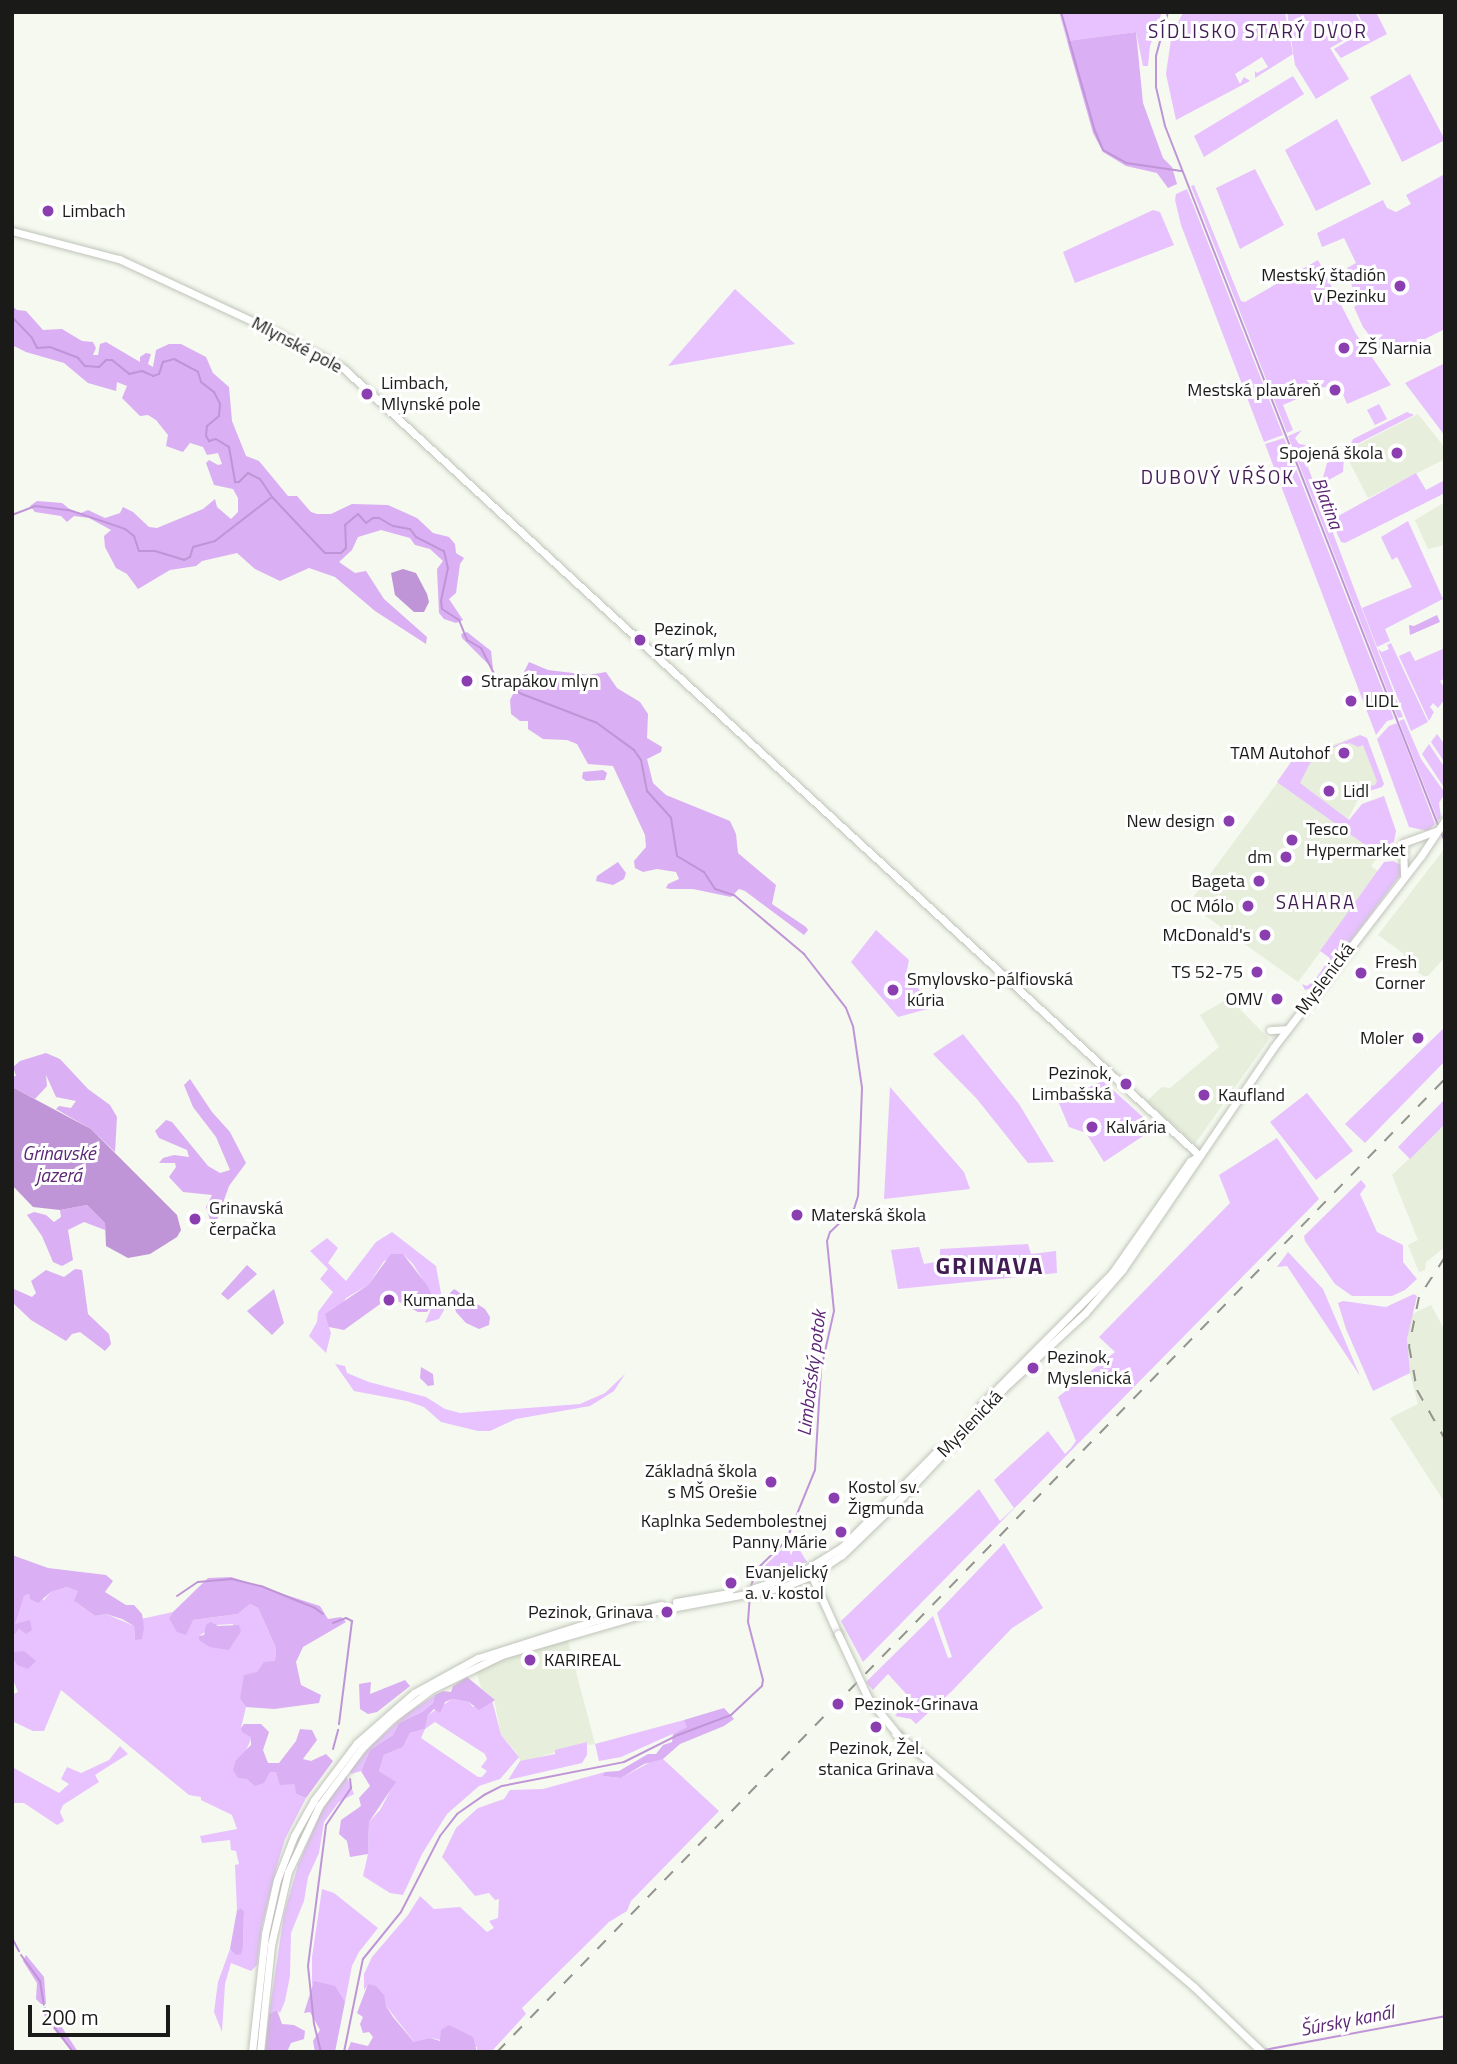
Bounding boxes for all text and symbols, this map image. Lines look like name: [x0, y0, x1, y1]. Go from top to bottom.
district label: SÍDLISKO STARÝ DVOR: [1150, 20, 1366, 42]
place label: Limbach: [62, 200, 126, 222]
marker: Limbach: [40, 203, 56, 219]
place label: Mestský štadión v Pezinku: [1261, 265, 1386, 308]
marker: Mestský štadión v Pezinku: [1392, 278, 1408, 294]
street label: Mlynské pole: [248, 312, 346, 378]
place label: ZŠ Narnia: [1358, 337, 1431, 359]
marker: ZŠ Narnia: [1336, 340, 1352, 356]
place label: Limbach, Mlynské pole: [381, 373, 481, 416]
place label: Mestská plaváreň: [1187, 379, 1321, 401]
marker: Mestská plaváreň: [1327, 382, 1343, 398]
marker: Limbach, Mlynské pole: [359, 386, 375, 402]
place label: Spojená škola: [1279, 442, 1383, 464]
marker: Spojená škola: [1389, 445, 1405, 461]
district label: DUBOVÝ VŔŠOK: [1142, 466, 1294, 488]
water label: Blatina: [1308, 474, 1348, 532]
place label: Pezinok, Starý mlyn: [654, 619, 735, 662]
marker: Pezinok, Starý mlyn: [632, 632, 648, 648]
place label: Strapákov mlyn: [481, 670, 599, 692]
marker: Strapákov mlyn: [459, 673, 475, 689]
place label: LIDL: [1365, 690, 1398, 712]
marker: LIDL: [1343, 693, 1359, 709]
place label: TAM Autohof: [1230, 742, 1330, 764]
marker: TAM Autohof: [1336, 745, 1352, 761]
place label: Lidl: [1343, 780, 1369, 802]
marker: Lidl: [1321, 783, 1337, 799]
place label: New design: [1126, 810, 1215, 832]
marker: New design: [1221, 813, 1237, 829]
place label: Tesco Hypermarket: [1306, 819, 1406, 862]
marker: Tesco Hypermarket: [1284, 832, 1300, 848]
place label: dm: [1247, 846, 1272, 868]
marker: dm: [1278, 849, 1294, 865]
place label: Bageta: [1191, 870, 1245, 892]
marker: Bageta: [1251, 873, 1267, 889]
district label: SAHARA: [1277, 891, 1355, 913]
place label: OC Mólo: [1170, 895, 1234, 917]
marker: OC Mólo: [1240, 898, 1256, 914]
place label: McDonald's: [1163, 924, 1251, 946]
marker: McDonald's: [1257, 927, 1273, 943]
street label: Myslenická: [1291, 939, 1359, 1019]
place label: Fresh Corner: [1375, 952, 1425, 995]
place label: TS 52-75: [1172, 961, 1243, 983]
marker: TS 52-75: [1249, 964, 1265, 980]
marker: Fresh Corner: [1353, 965, 1369, 981]
place label: Smylovsko-pálfiovská kúria: [907, 969, 1073, 1012]
marker: Smylovsko-pálfiovská kúria: [885, 982, 901, 998]
place label: OMV: [1226, 988, 1263, 1010]
marker: OMV: [1269, 991, 1285, 1007]
place label: Moler: [1360, 1027, 1404, 1049]
marker: Moler: [1410, 1030, 1426, 1046]
place label: Pezinok, Limbašská: [1032, 1063, 1112, 1106]
marker: Pezinok, Limbašská: [1118, 1076, 1134, 1092]
place label: Kaufland: [1218, 1084, 1285, 1106]
marker: Kaufland: [1196, 1087, 1212, 1103]
place label: Kalvária: [1106, 1116, 1166, 1138]
marker: Kalvária: [1084, 1119, 1100, 1135]
water label: Grinavské jazerá: [22, 1142, 96, 1186]
place label: Grinavská čerpačka: [209, 1198, 283, 1240]
place label: Materská škola: [811, 1204, 926, 1226]
marker: Materská škola: [789, 1207, 805, 1223]
marker: Grinavská čerpačka: [187, 1211, 203, 1227]
district label: GRINAVA: [936, 1252, 1044, 1280]
place label: Kumanda: [403, 1289, 475, 1311]
marker: Kumanda: [381, 1292, 397, 1308]
water label: Limbašský potok: [792, 1309, 830, 1437]
place label: Pezinok, Myslenická: [1047, 1347, 1131, 1390]
marker: Pezinok, Myslenická: [1025, 1360, 1041, 1376]
street label: Myslenická: [933, 1386, 1007, 1462]
place label: Základná škola s MŠ Orešie: [645, 1461, 757, 1504]
marker: Základná škola s MŠ Orešie: [763, 1474, 779, 1490]
place label: Kostol sv. Žigmunda: [848, 1477, 924, 1520]
marker: Kostol sv. Žigmunda: [826, 1490, 842, 1506]
place label: Kaplnka Sedembolestnej Panny Márie: [641, 1511, 827, 1554]
marker: Kaplnka Sedembolestnej Panny Márie: [833, 1524, 849, 1540]
place label: Evanjelický a. v. kostol: [745, 1562, 828, 1604]
marker: Evanjelický a. v. kostol: [723, 1575, 739, 1591]
place label: Pezinok, Grinava: [528, 1601, 653, 1623]
marker: Pezinok, Grinava: [659, 1604, 675, 1620]
place label: KARIREAL: [544, 1649, 621, 1671]
marker: KARIREAL: [522, 1652, 538, 1668]
place label: Pezinok-Grinava: [854, 1693, 978, 1715]
marker: Pezinok-Grinava: [828, 1694, 848, 1714]
marker: Pezinok, Žel. stanica Grinava: [868, 1719, 884, 1735]
place label: Pezinok, Žel. stanica Grinava: [818, 1738, 934, 1780]
scale bar: [32, 1990, 173, 2034]
water label: Šúrsky kanál: [1298, 2000, 1396, 2040]
text: 200 m: [41, 2001, 98, 2033]

